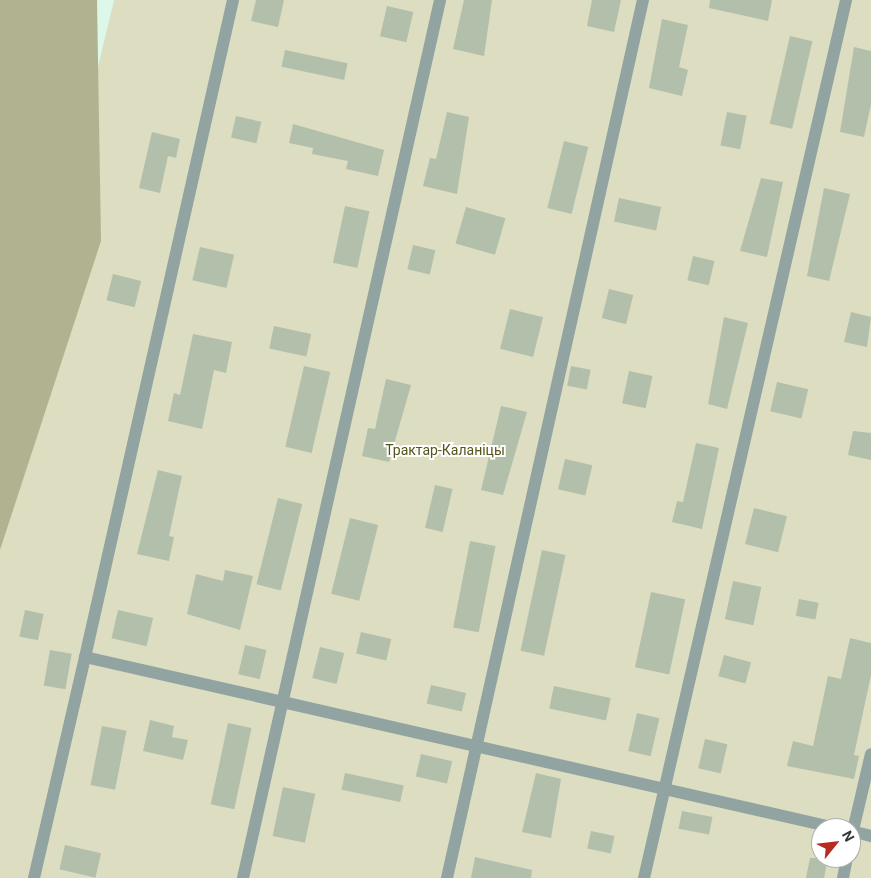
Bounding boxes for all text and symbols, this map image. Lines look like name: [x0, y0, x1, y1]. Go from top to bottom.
park label: Трактар-Каланіцы: [385, 442, 505, 458]
north arrow: [811, 818, 861, 868]
text: N: [839, 828, 858, 844]

